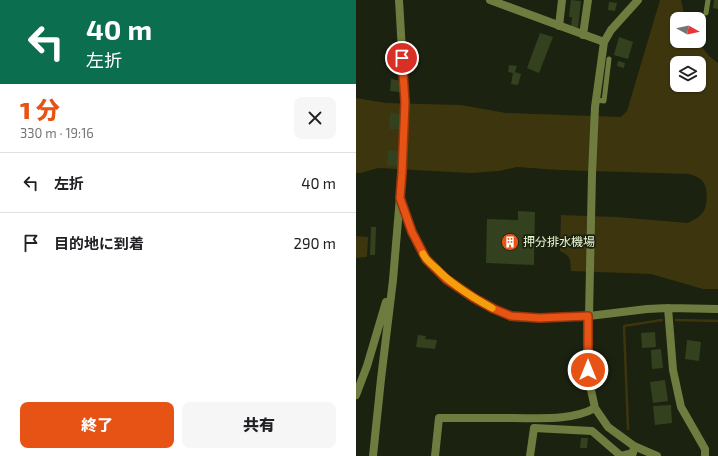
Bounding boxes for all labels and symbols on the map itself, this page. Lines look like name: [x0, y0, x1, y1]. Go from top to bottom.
north arrow: [670, 12, 706, 48]
pin: [385, 41, 419, 75]
building icon: 押分排水機場: [500, 232, 520, 252]
place label: 押分排水機場: [523, 234, 595, 248]
position arrow: [567, 349, 609, 391]

